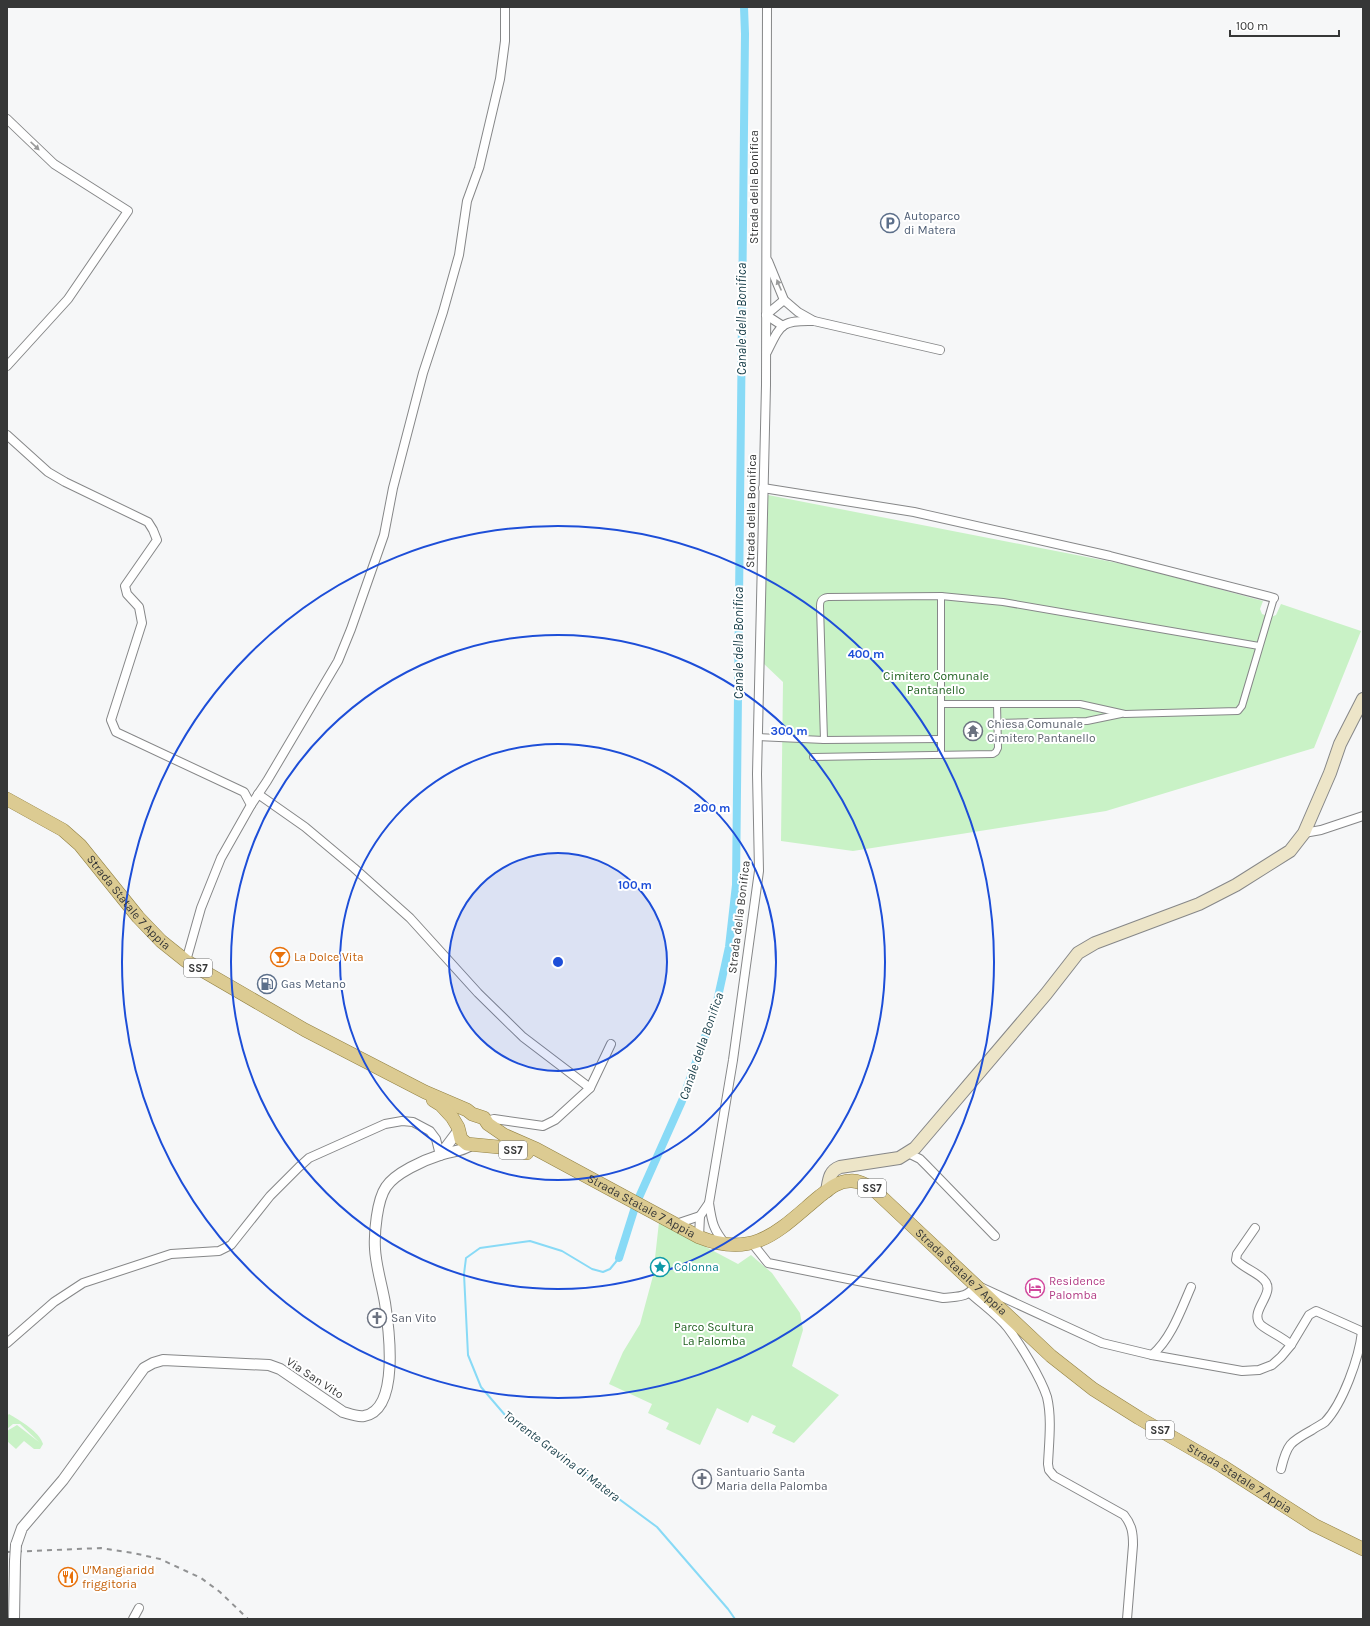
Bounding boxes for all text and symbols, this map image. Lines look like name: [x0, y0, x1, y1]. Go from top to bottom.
scale bar: [1230, 12, 1339, 38]
text: 100 m: [1236, 19, 1268, 33]
street label: Strada della Bonifica: [747, 130, 761, 244]
one-way arrow: [30, 141, 40, 151]
place label: Autoparco di Matera: [904, 209, 960, 237]
parking icon: Autoparco di Matera: [879, 212, 901, 234]
water label: Canale della Bonifica: [734, 262, 749, 375]
one-way arrow: [775, 279, 781, 291]
street label: Strada della Bonifica: [743, 454, 759, 568]
water label: Canale della Bonifica: [731, 586, 746, 699]
text: 400 m: [848, 647, 884, 661]
park label: Cimitero Comunale Pantanello: [883, 669, 989, 697]
place label: Chiesa Comunale Cimitero Pantanello: [987, 717, 1095, 745]
temple icon: Chiesa Comunale Cimitero Pantanello: [962, 720, 984, 742]
text: 300 m: [770, 724, 808, 738]
text: 200 m: [694, 801, 730, 815]
street label: Strada Statale 7 Appia: [84, 852, 173, 953]
street label: Strada della Bonifica: [725, 860, 753, 974]
text: 100 m: [618, 878, 652, 892]
bar icon: La Dolce Vita: [269, 946, 291, 968]
place label: La Dolce Vita: [294, 950, 364, 964]
centre of rings: [551, 955, 565, 969]
road number: SS7: [184, 959, 212, 977]
fuel station icon: Gas Metano: [256, 973, 278, 995]
place label: Gas Metano: [281, 977, 346, 991]
water label: Canale della Bonifica: [676, 990, 727, 1102]
road number: SS7: [499, 1141, 527, 1159]
street label: Strada Statale 7 Appia: [585, 1171, 698, 1241]
road number: SS7: [858, 1179, 886, 1197]
street label: Strada Statale 7 Appia: [912, 1225, 1010, 1318]
place icon: Colonna: [649, 1256, 671, 1278]
place label: Colonna: [674, 1260, 719, 1274]
place label: Residence Palomba: [1049, 1274, 1105, 1302]
hotel icon: Residence Palomba: [1024, 1277, 1046, 1299]
church icon: San Vito: [366, 1307, 388, 1329]
place label: San Vito: [391, 1311, 436, 1325]
park label: Parco Scultura La Palomba: [674, 1320, 754, 1348]
street label: Via San Vito: [284, 1354, 346, 1402]
water label: Torrente Gravina di Matera: [501, 1407, 624, 1505]
road number: SS7: [1146, 1421, 1174, 1439]
street label: Strada Statale 7 Appia: [1185, 1440, 1295, 1516]
place label: Santuario Santa Maria della Palomba: [716, 1465, 828, 1493]
church icon: Santuario Santa Maria della Palomba: [691, 1468, 713, 1490]
place label: U'Mangiaridd friggitoria: [82, 1563, 155, 1591]
restaurant icon: U'Mangiaridd friggitoria: [57, 1566, 79, 1588]

